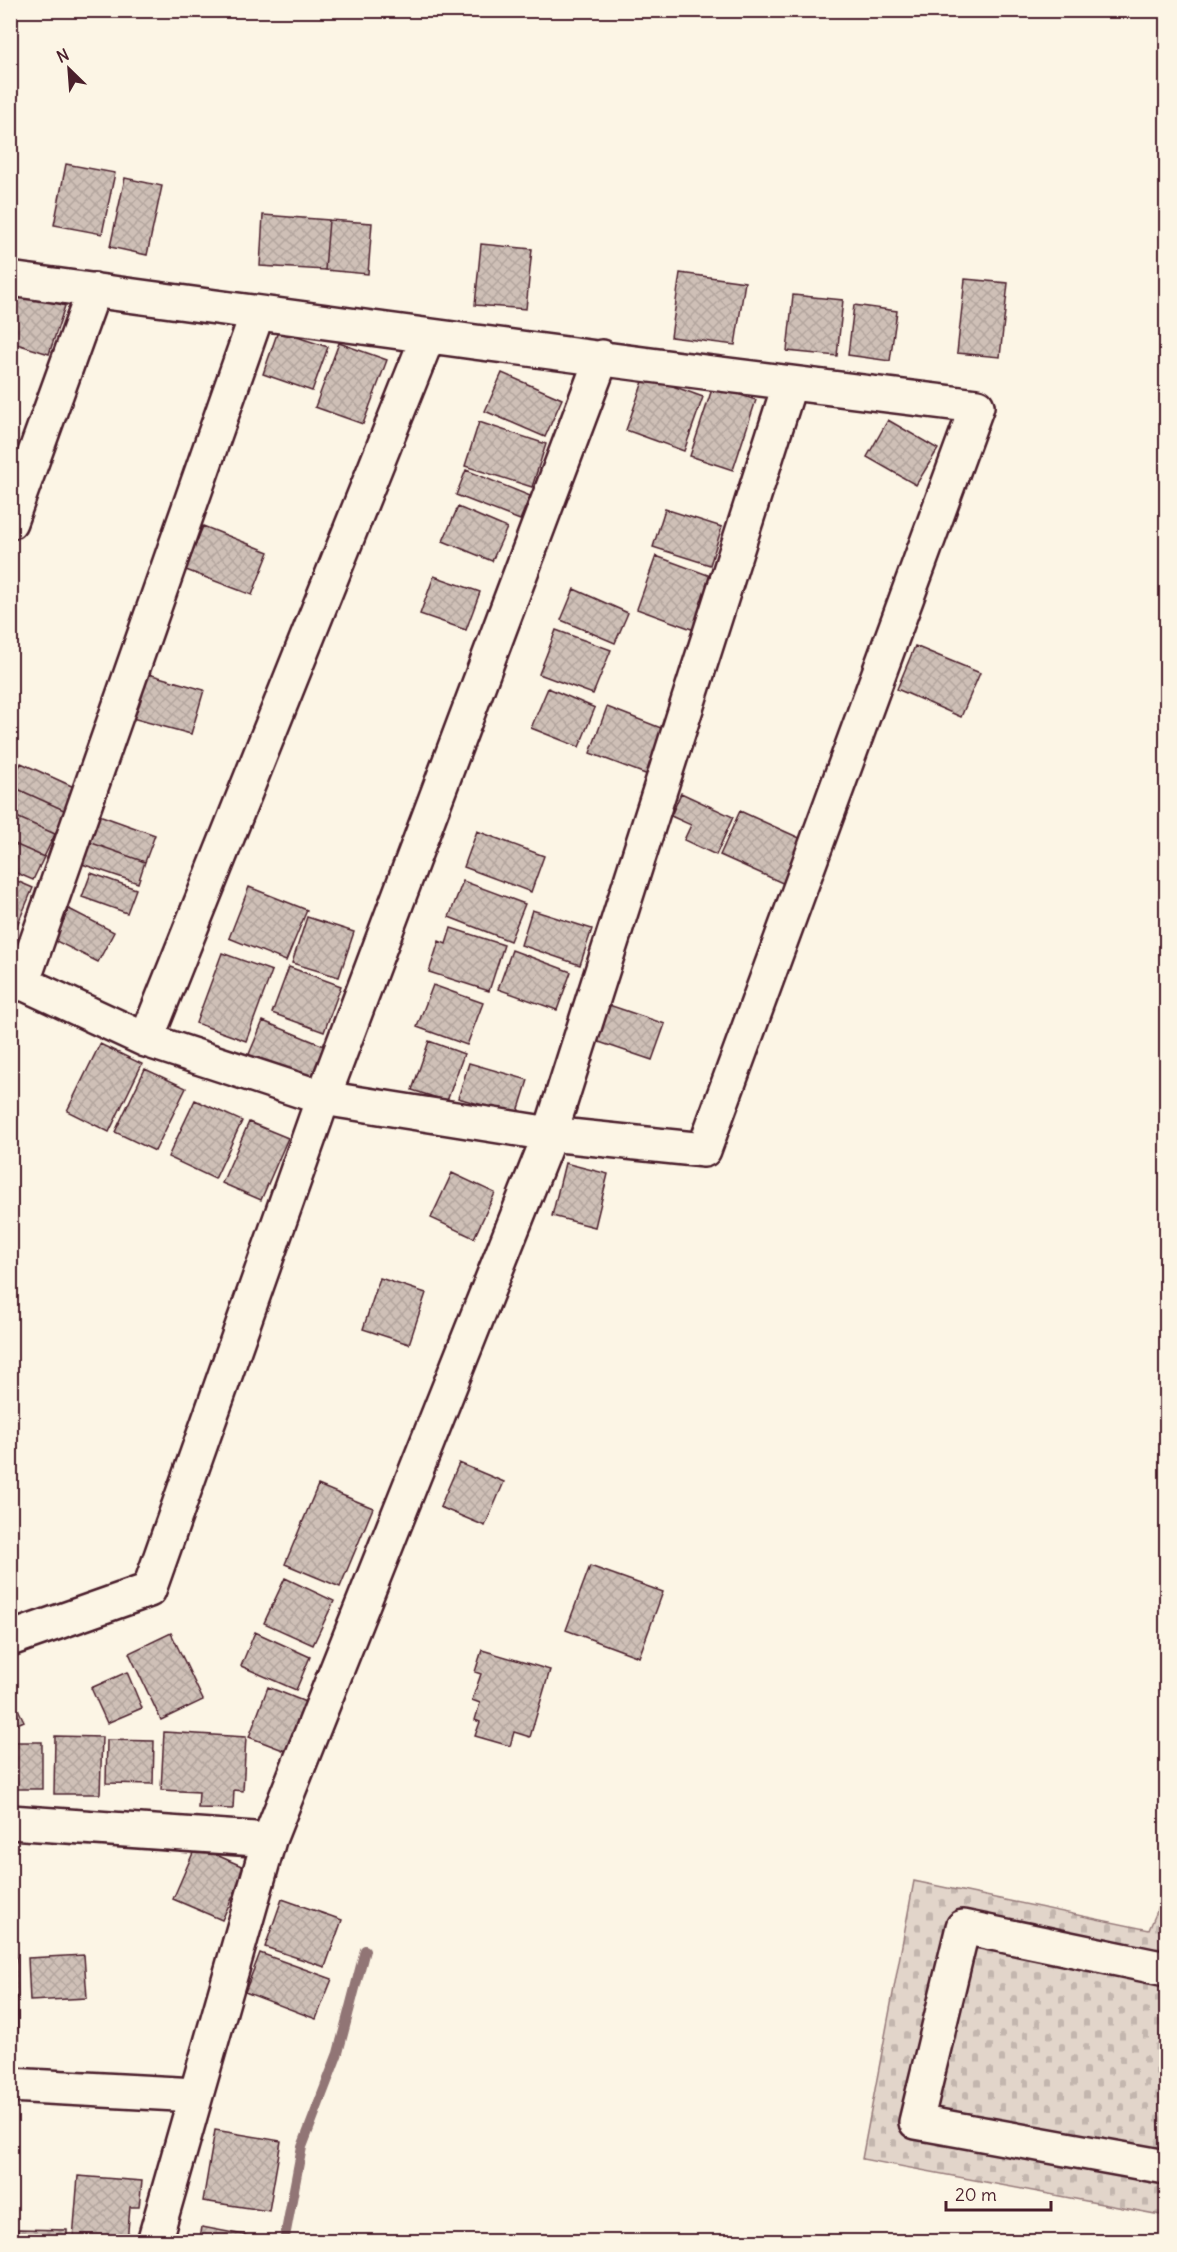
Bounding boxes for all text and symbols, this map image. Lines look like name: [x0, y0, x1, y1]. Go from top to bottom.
north arrow: [39, 39, 99, 99]
text: N: [53, 44, 72, 67]
scale bar: [946, 2174, 1051, 2212]
text: 20 m: [955, 2183, 997, 2206]

